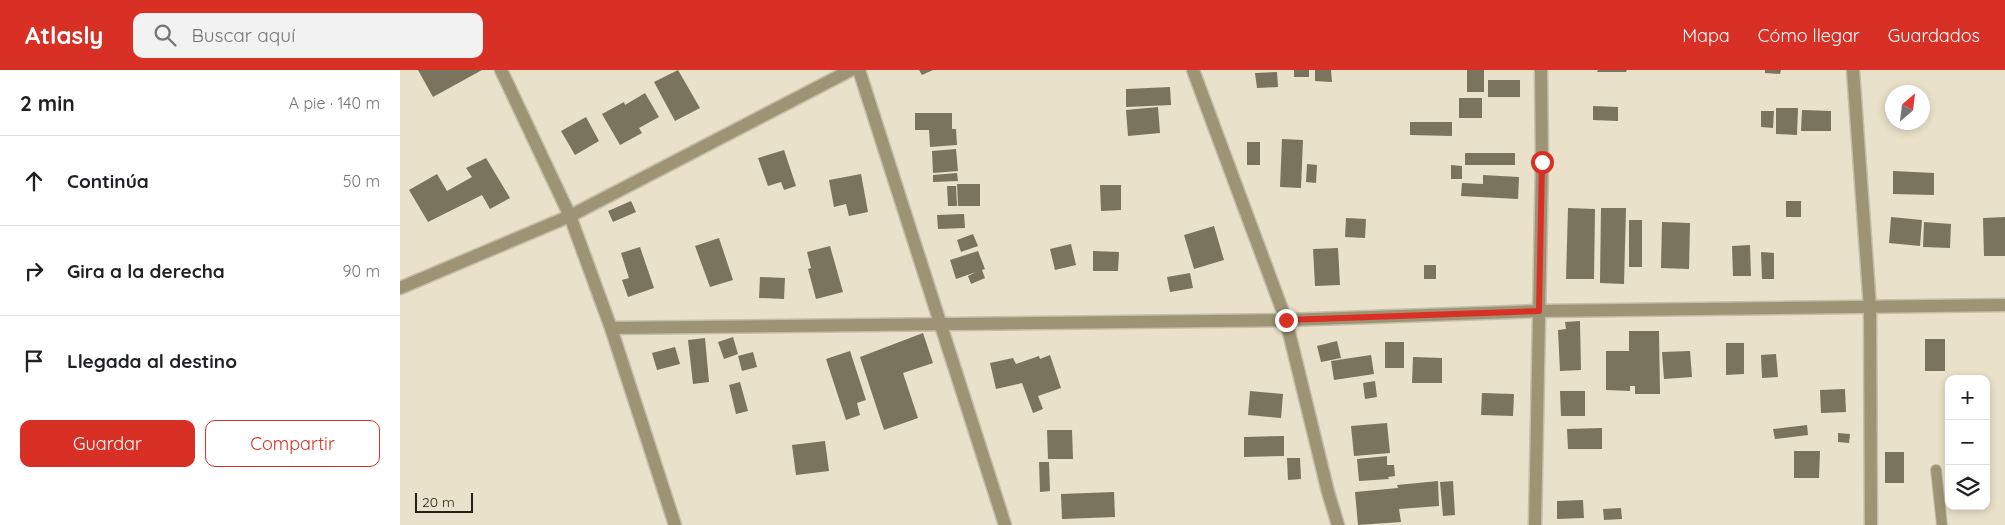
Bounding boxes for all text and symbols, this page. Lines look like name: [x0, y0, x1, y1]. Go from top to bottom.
search box: [133, 13, 483, 58]
text: Atlasly: [25, 20, 103, 50]
icon: search: [151, 21, 179, 49]
text: Buscar aquí: [191, 23, 295, 47]
text: Mapa: [1682, 24, 1730, 47]
text: Cómo llegar: [1758, 24, 1860, 47]
text: Guardados: [1888, 24, 1980, 47]
north arrow: [1885, 85, 1930, 130]
text: 2 min: [20, 90, 75, 116]
text: A pie · 140 m: [289, 93, 380, 113]
route start: [1531, 151, 1554, 174]
icon: ahead: [20, 167, 48, 195]
text: Continúa: [67, 169, 149, 193]
text: 50 m: [343, 171, 380, 191]
icon: right: [20, 257, 48, 285]
text: Gira a la derecha: [67, 259, 225, 283]
text: 90 m: [343, 261, 380, 281]
route end: [1275, 309, 1298, 332]
icon: arrive: [20, 347, 48, 375]
text: Llegada al destino: [67, 349, 237, 373]
map controls: [1945, 375, 1990, 510]
button: +: [1945, 375, 1990, 420]
button: Guardar: [20, 420, 195, 467]
button: Compartir: [205, 420, 380, 467]
button: −: [1945, 420, 1990, 465]
button: layers: [1945, 465, 1990, 510]
scale bar: [415, 490, 472, 513]
text: 20 m: [422, 493, 455, 511]

